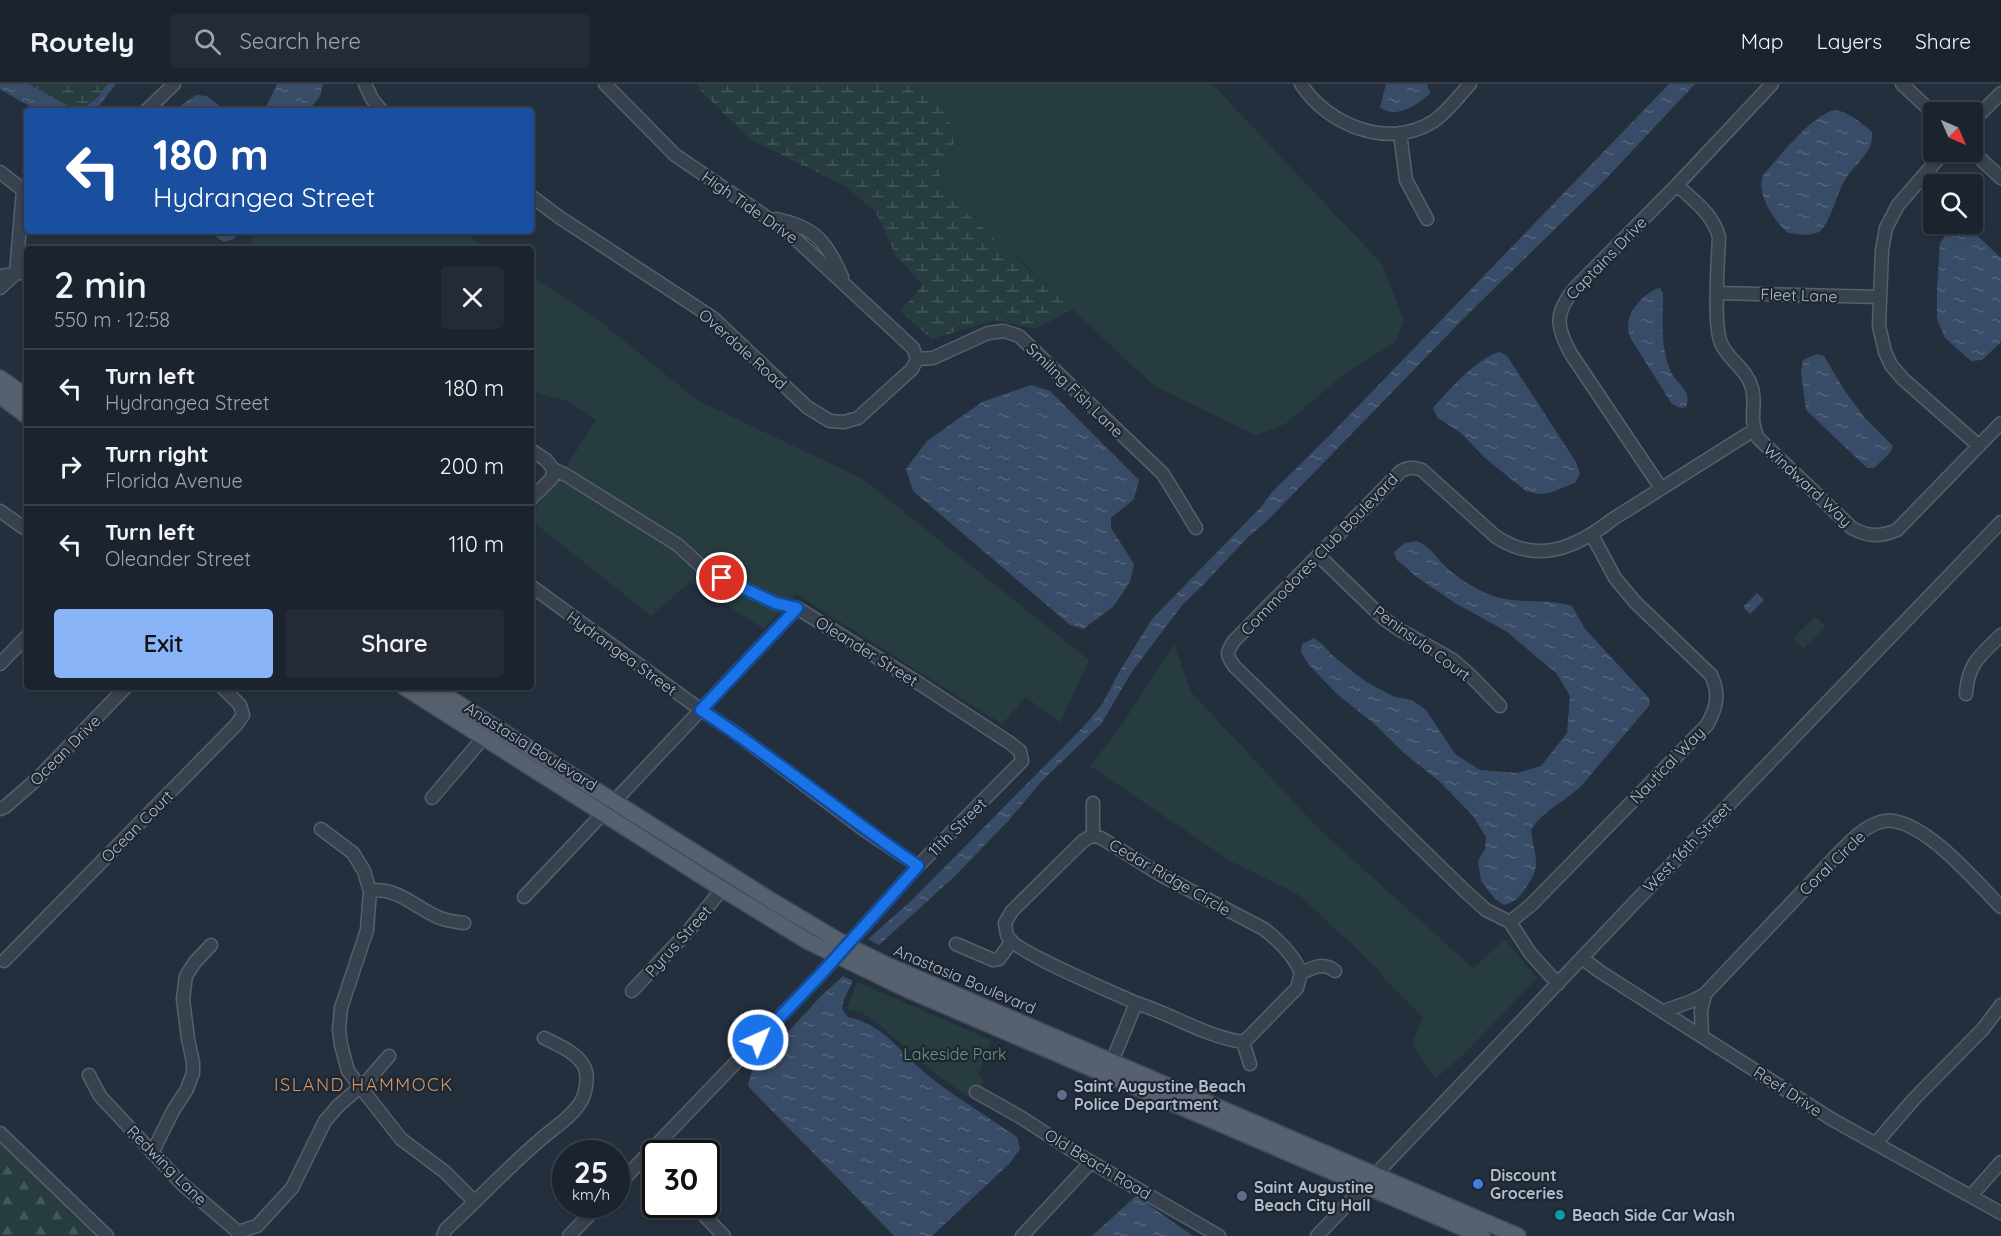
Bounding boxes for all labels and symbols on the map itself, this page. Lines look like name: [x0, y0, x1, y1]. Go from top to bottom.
north arrow: [1923, 102, 1983, 162]
street label: High Tide Drive: [698, 166, 802, 248]
street label: Captains Drive: [1561, 212, 1651, 304]
street label: Fleet Lane: [1760, 284, 1838, 306]
street label: Overdale Road: [695, 304, 791, 394]
street label: Smiling Fish Lane: [1022, 338, 1128, 442]
street label: Windward Way: [1760, 439, 1856, 531]
street label: Commodores Club Boulevard: [1236, 469, 1402, 639]
pin: [696, 552, 747, 603]
street label: Peninsula Court: [1369, 601, 1475, 685]
street label: Hydrangea Street: [563, 606, 681, 700]
street label: Oleander Street: [812, 612, 922, 690]
street label: Anastasia Boulevard: [461, 697, 601, 795]
street label: Ocean Drive: [26, 711, 104, 789]
street label: Nautical Way: [1625, 722, 1709, 808]
street label: Ocean Court: [97, 786, 177, 866]
street label: 11th Street: [924, 794, 990, 860]
street label: West 16th Street: [1639, 797, 1735, 897]
street label: Coral Circle: [1795, 827, 1869, 899]
street label: Cedar Ridge Circle: [1106, 834, 1234, 920]
street label: Pyrus Street: [641, 901, 715, 981]
street label: Anastasia Boulevard: [891, 940, 1039, 1018]
position arrow: [726, 1008, 790, 1072]
park label: Lakeside Park: [903, 1044, 1007, 1064]
street label: Reef Drive: [1750, 1062, 1826, 1120]
district label: ISLAND HAMMOCK: [274, 1073, 454, 1096]
place label: Saint Augustine Beach Police Department: [1074, 1076, 1246, 1114]
marker: Saint Augustine Beach Police Department: [1055, 1088, 1069, 1102]
street label: Redwing Lane: [123, 1121, 211, 1209]
street label: Old Beach Road: [1041, 1124, 1155, 1204]
speed limit sign: 30: [642, 1140, 720, 1218]
place label: Discount Groceries: [1490, 1165, 1564, 1203]
place label: Saint Augustine Beach City Hall: [1254, 1177, 1374, 1215]
marker: Discount Groceries: [1471, 1177, 1485, 1191]
marker: Saint Augustine Beach City Hall: [1235, 1189, 1249, 1203]
place label: Beach Side Car Wash: [1572, 1205, 1735, 1225]
marker: Beach Side Car Wash: [1553, 1208, 1567, 1222]

